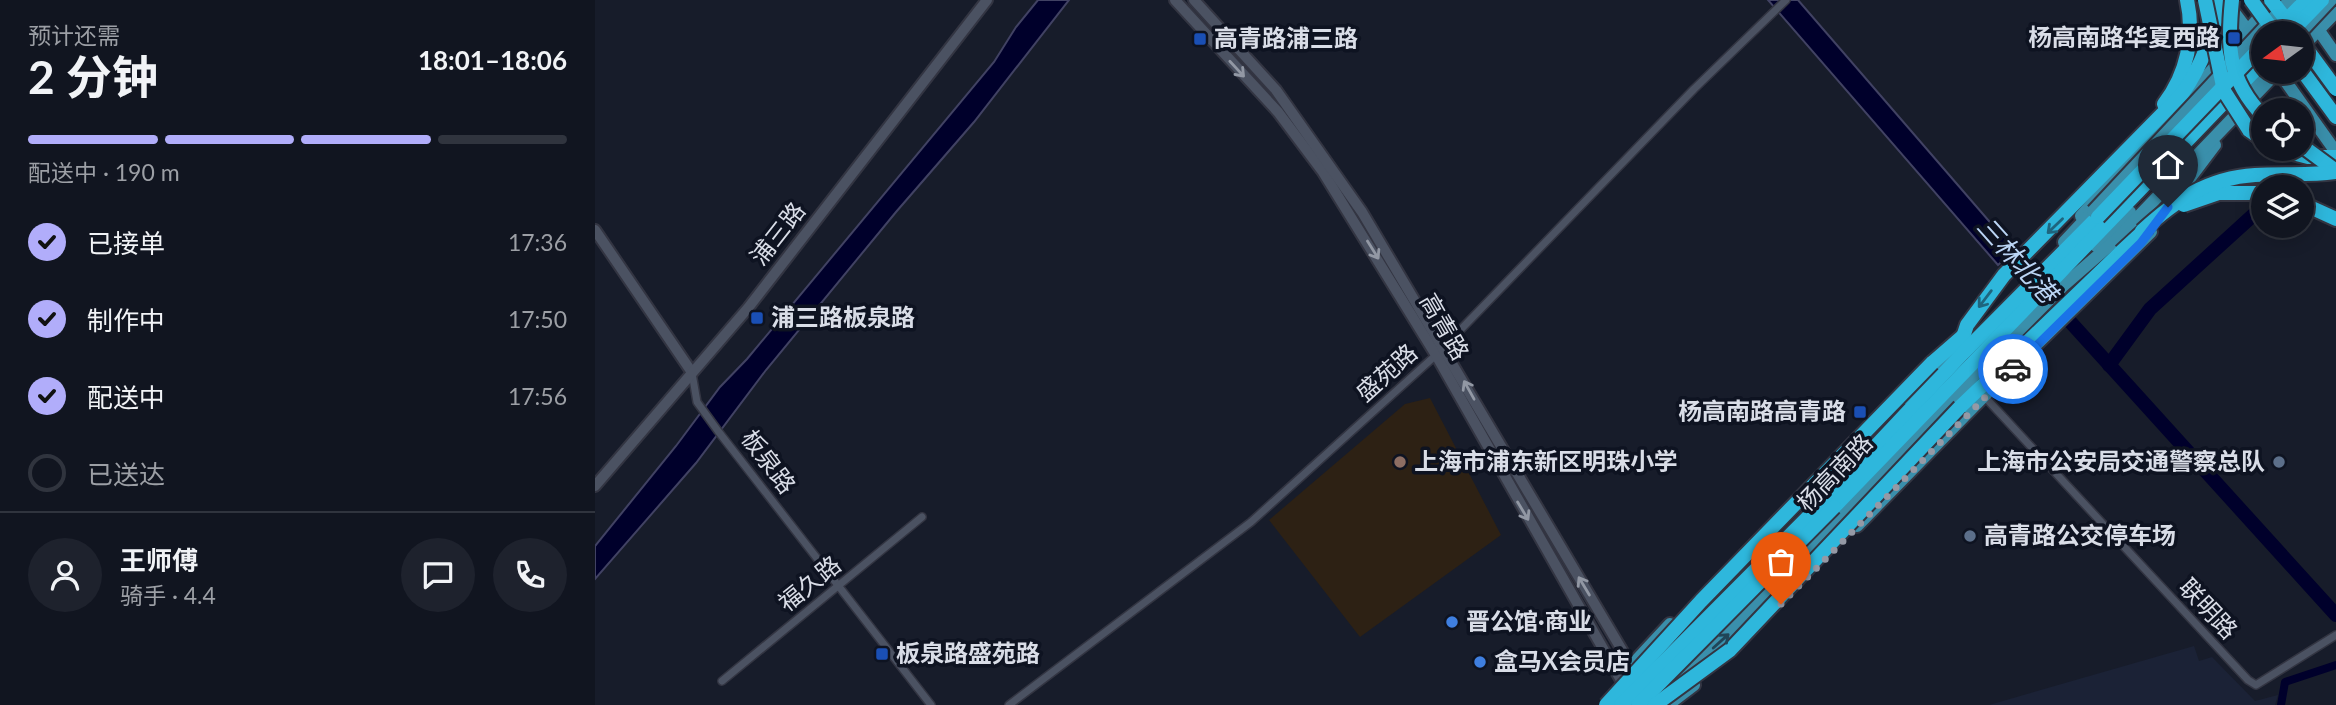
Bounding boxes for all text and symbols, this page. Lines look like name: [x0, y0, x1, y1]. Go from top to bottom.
text: 预计还需: [28, 21, 120, 49]
north arrow: [2251, 21, 2313, 84]
map controls: [2251, 21, 2314, 238]
place label: 杨高南路华夏西路: [2028, 22, 2220, 51]
place label: 高青路浦三路: [1214, 23, 1358, 52]
marker: 杨高南路华夏西路: [2226, 30, 2242, 46]
marker: 高青路浦三路: [1192, 31, 1208, 47]
text: 18:01–18:06: [418, 44, 567, 76]
text: 2 分钟: [28, 49, 158, 104]
one-way arrow: [1229, 60, 1246, 77]
button: locate: [2251, 98, 2314, 161]
pin: [2138, 135, 2198, 207]
icon: home: [2149, 146, 2187, 184]
text: 配送中 · 190 m: [28, 158, 180, 186]
button: layers: [2251, 175, 2314, 238]
street label: 浦三路: [743, 196, 810, 270]
water label: 三林北港: [1971, 210, 2067, 312]
one-way arrow: [2046, 217, 2063, 234]
icon: check: [28, 223, 66, 261]
text: 已接单: [87, 227, 165, 259]
text: 17:36: [508, 228, 567, 256]
one-way arrow: [1367, 240, 1381, 260]
street label: 高青路: [1415, 288, 1476, 365]
one-way arrow: [1978, 290, 1993, 308]
icon: check: [28, 300, 66, 338]
place label: 浦三路板泉路: [771, 302, 915, 331]
text: 制作中: [87, 304, 165, 336]
text: 17:50: [508, 305, 567, 333]
marker: 浦三路板泉路: [749, 310, 765, 326]
courier: [1978, 334, 2048, 404]
street label: 盛苑路: [1350, 337, 1422, 407]
icon: car: [1994, 350, 2032, 388]
icon: check: [28, 377, 66, 415]
one-way arrow: [1462, 380, 1476, 400]
text: 配送中: [87, 381, 165, 413]
text: 17:56: [508, 382, 567, 410]
place label: 杨高南路高青路: [1678, 396, 1846, 425]
marker: 杨高南路高青路: [1852, 404, 1868, 420]
street label: 板泉路: [736, 424, 802, 499]
street label: 杨高南路: [1790, 427, 1878, 517]
place label: 上海市浦东新区明珠小学: [1414, 446, 1678, 475]
place label: 上海市公安局交通警察总队: [1977, 446, 2265, 475]
marker: 上海市浦东新区明珠小学: [1392, 454, 1408, 470]
marker: 上海市公安局交通警察总队: [2271, 454, 2287, 470]
text: 已送达: [87, 458, 165, 490]
one-way arrow: [1516, 501, 1530, 521]
place label: 高青路公交停车场: [1984, 520, 2176, 549]
marker: 高青路公交停车场: [1962, 528, 1978, 544]
pin: [1751, 532, 1811, 604]
button: person: [28, 538, 102, 612]
button: chat: [401, 538, 475, 612]
button: phone: [493, 538, 567, 612]
icon: bag: [1762, 543, 1800, 581]
text: 王师傅: [120, 544, 198, 576]
street label: 福久路: [772, 549, 846, 617]
street label: 联明路: [2174, 572, 2244, 644]
one-way arrow: [1577, 576, 1591, 596]
text: 骑手 · 4.4: [120, 581, 216, 609]
place label: 晋公馆·商业: [1466, 606, 1593, 635]
marker: 晋公馆·商业: [1444, 614, 1460, 630]
one-way arrow: [1712, 632, 1729, 649]
place label: 板泉路盛苑路: [896, 638, 1040, 667]
marker: 板泉路盛苑路: [874, 646, 890, 662]
place label: 盒马X会员店: [1494, 646, 1630, 675]
marker: 盒马X会员店: [1472, 654, 1488, 670]

